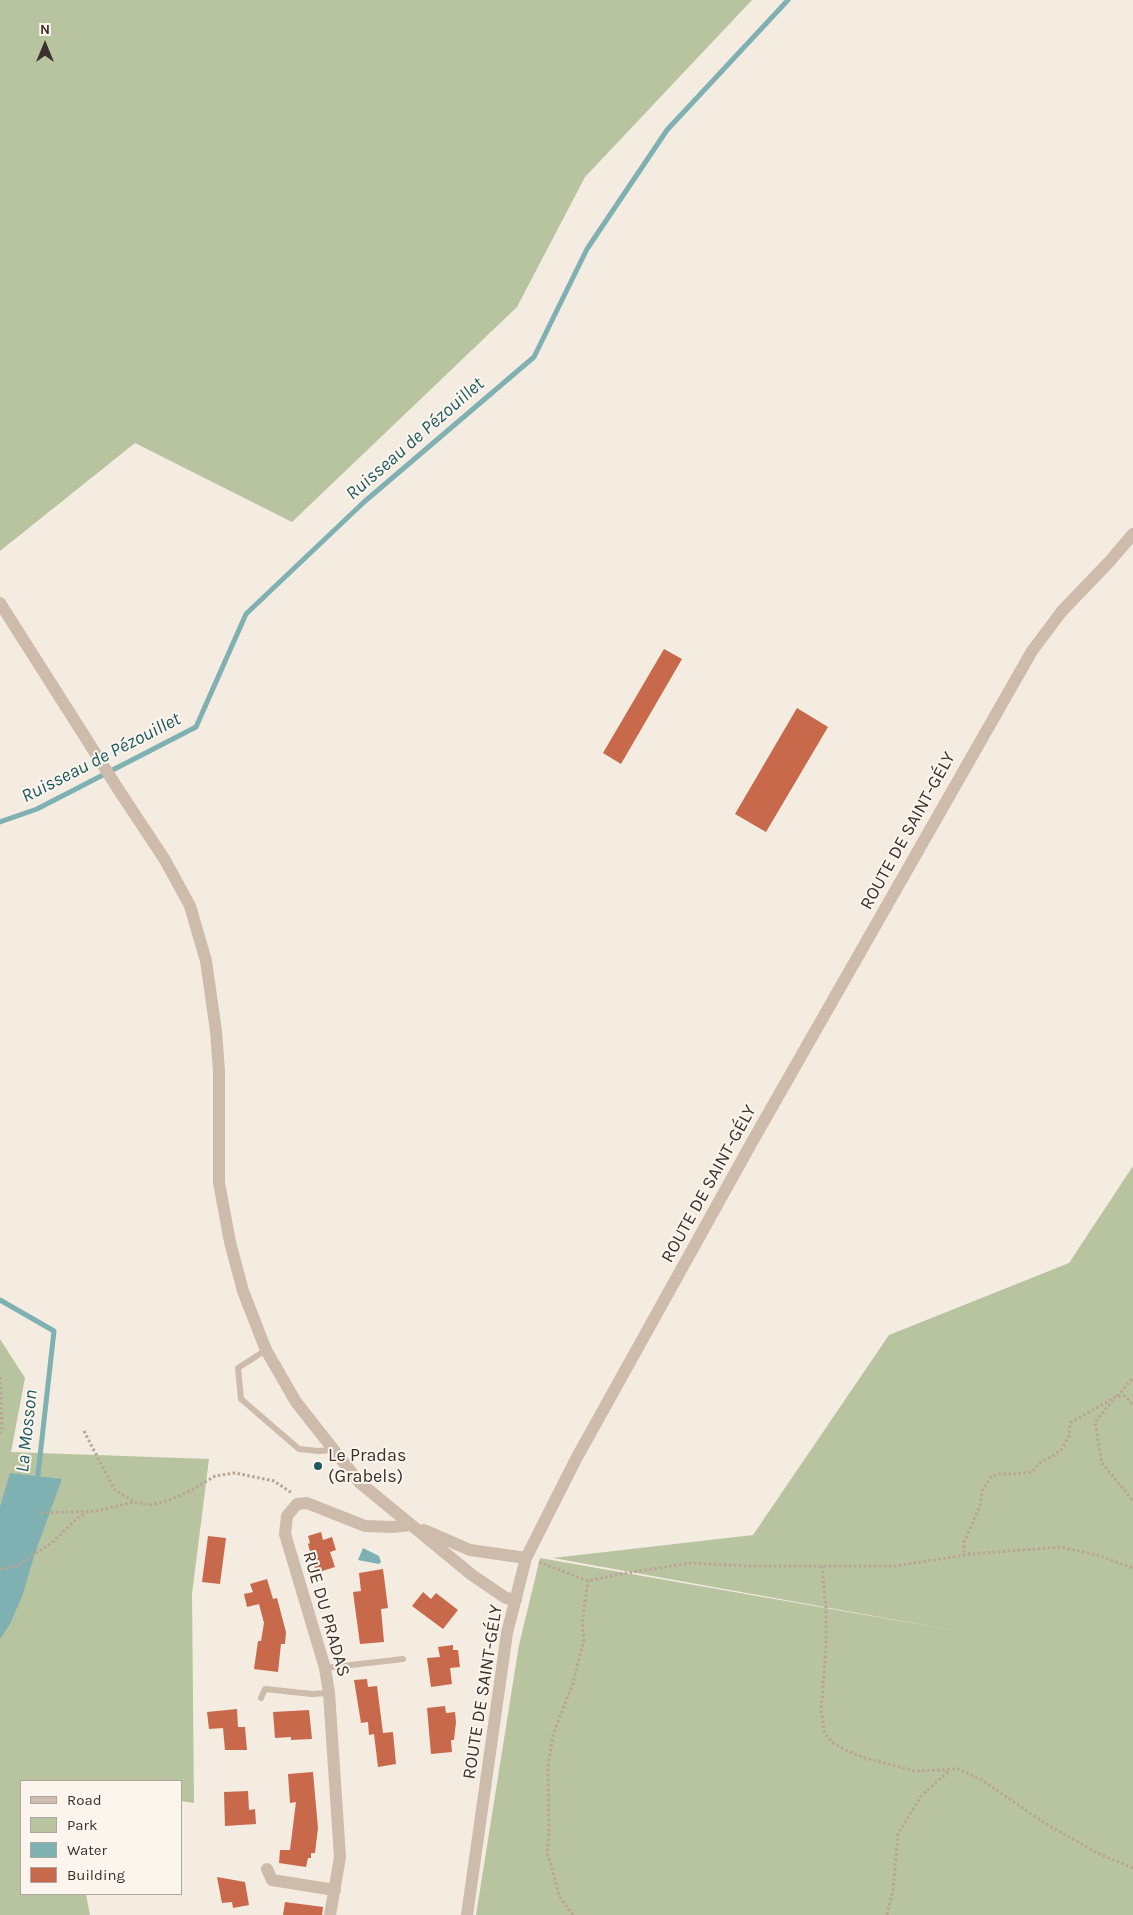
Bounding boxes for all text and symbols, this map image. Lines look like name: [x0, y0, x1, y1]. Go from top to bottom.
north arrow: [20, 20, 70, 70]
text: N: [40, 21, 50, 38]
water label: Ruisseau de Pézouillet: [341, 373, 489, 505]
water label: Ruisseau de Pézouillet: [18, 708, 184, 808]
street label: ROUTE DE SAINT-GÉLY: [856, 749, 960, 913]
street label: ROUTE DE SAINT-GÉLY: [657, 1102, 761, 1266]
water label: La Mosson: [11, 1388, 43, 1474]
place label: Le Pradas (Grabels): [328, 1445, 406, 1488]
marker: Le Pradas (Grabels): [312, 1460, 324, 1472]
street label: RUE DU PRADAS: [298, 1549, 354, 1679]
street label: ROUTE DE SAINT-GÉLY: [459, 1603, 507, 1781]
legend: [20, 1780, 182, 1895]
text: Road: [67, 1791, 102, 1809]
text: Park: [67, 1816, 97, 1834]
text: Water: [67, 1841, 107, 1859]
text: Building: [67, 1866, 125, 1884]

